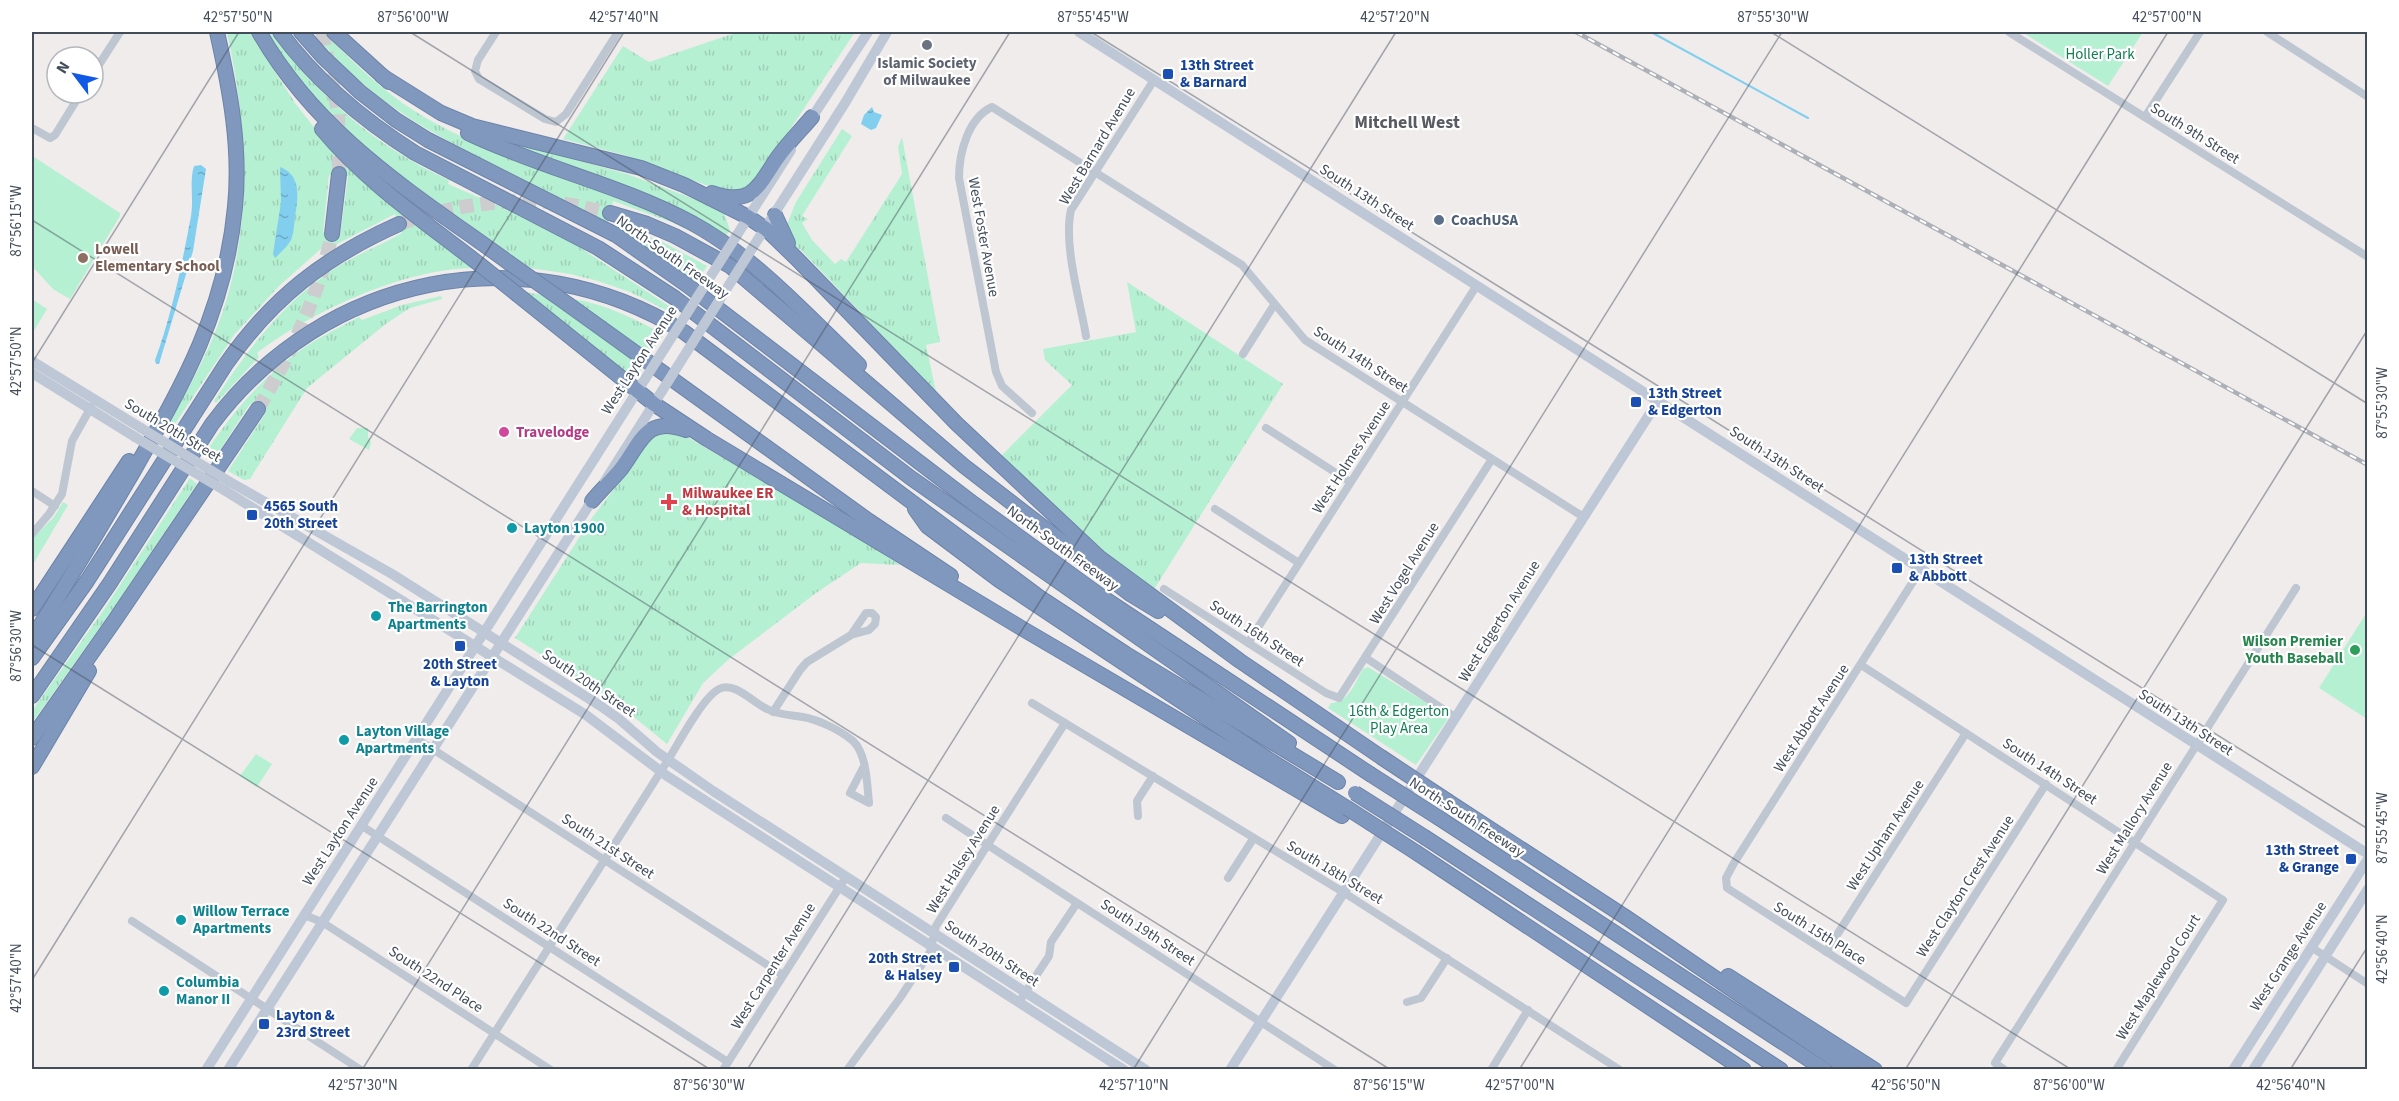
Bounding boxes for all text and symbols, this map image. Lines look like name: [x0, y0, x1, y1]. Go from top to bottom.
text: 42°57'50"N: [203, 7, 273, 28]
text: 87°56'00"W: [377, 7, 449, 28]
text: 42°57'40"N: [589, 7, 659, 28]
text: 87°55'45"W: [1057, 7, 1129, 28]
text: 42°57'20"N: [1360, 7, 1430, 28]
text: 87°55'30"W: [1737, 7, 1809, 28]
text: 42°57'00"N: [2132, 7, 2202, 28]
marker: Islamic Society of Milwaukee: [920, 38, 934, 52]
park label: Holler Park: [2065, 44, 2135, 65]
north arrow: [45, 45, 105, 105]
place label: Islamic Society of Milwaukee: [877, 53, 977, 91]
place label: 13th Street & Barnard: [1180, 55, 1254, 93]
text: N: [51, 57, 75, 78]
marker: 13th Street & Barnard: [1161, 67, 1175, 81]
street label: West Barnard Avenue: [1054, 84, 1141, 209]
street label: South 9th Street: [2146, 98, 2243, 169]
district label: Mitchell West: [1354, 110, 1460, 135]
street label: South 13th Street: [1315, 159, 1418, 236]
street label: West Foster Avenue: [963, 176, 1004, 299]
text: 87°56'15"W: [6, 185, 27, 257]
place label: CoachUSA: [1451, 210, 1519, 231]
street label: North-South Freeway: [612, 211, 733, 304]
marker: CoachUSA: [1432, 213, 1446, 227]
place label: Lowell Elementary School: [95, 239, 220, 277]
marker: Lowell Elementary School: [76, 251, 90, 265]
street label: West Layton Avenue: [596, 302, 682, 419]
street label: South 14th Street: [1309, 321, 1412, 398]
text: 42°57'50"N: [6, 326, 27, 396]
text: 87°55'30"W: [2372, 367, 2393, 439]
place label: 13th Street & Edgerton: [1648, 383, 1722, 421]
street label: South 20th Street: [121, 393, 225, 468]
marker: 13th Street & Edgerton: [1629, 395, 1643, 409]
street label: West Holmes Avenue: [1307, 397, 1396, 518]
street label: South 13th Street: [1725, 421, 1828, 498]
place label: Travelodge: [516, 422, 590, 443]
marker: Travelodge: [497, 425, 511, 439]
place label: Milwaukee ER & Hospital: [682, 483, 774, 521]
marker: Milwaukee ER & Hospital: [660, 493, 678, 511]
place label: 4565 South 20th Street: [264, 496, 338, 534]
street label: North-South Freeway: [1003, 501, 1123, 596]
marker: 4565 South 20th Street: [245, 508, 259, 522]
place label: Layton 1900: [524, 518, 605, 539]
street label: West Vogel Avenue: [1365, 518, 1444, 628]
marker: Layton 1900: [505, 521, 519, 535]
place label: 13th Street & Abbott: [1909, 549, 1983, 587]
street label: West Edgerton Avenue: [1453, 556, 1545, 686]
marker: 13th Street & Abbott: [1890, 561, 1904, 575]
street label: South 16th Street: [1205, 595, 1308, 672]
place label: The Barrington Apartments: [387, 597, 488, 635]
marker: The Barrington Apartments: [369, 609, 383, 623]
text: 87°56'30"W: [6, 610, 27, 682]
place label: Wilson Premier Youth Baseball: [2243, 631, 2344, 669]
marker: 20th Street & Layton: [453, 639, 467, 653]
marker: Wilson Premier Youth Baseball: [2348, 643, 2362, 657]
street label: South 20th Street: [538, 644, 640, 723]
place label: 20th Street & Layton: [423, 654, 497, 692]
street label: West Abbott Avenue: [1769, 660, 1854, 776]
street label: South 13th Street: [2134, 684, 2237, 761]
park label: 16th & Edgerton Play Area: [1349, 701, 1449, 739]
place label: Layton Village Apartments: [355, 721, 450, 759]
marker: Layton Village Apartments: [337, 733, 351, 747]
street label: South 14th Street: [1998, 733, 2101, 810]
street label: West Mallory Avenue: [2091, 758, 2178, 879]
street label: North-South Freeway: [1405, 772, 1528, 863]
street label: West Layton Avenue: [297, 773, 383, 890]
street label: West Upham Avenue: [1842, 776, 1929, 895]
text: 87°55'45"W: [2372, 792, 2393, 864]
street label: West Halsey Avenue: [922, 801, 1005, 918]
street label: South 21st Street: [557, 808, 658, 884]
street label: West Clayton Crest Avenue: [1911, 811, 2019, 962]
street label: South 18th Street: [1283, 835, 1387, 910]
place label: 13th Street & Grange: [2265, 840, 2339, 878]
marker: 13th Street & Grange: [2344, 852, 2358, 866]
street label: South 22nd Street: [499, 893, 605, 972]
street label: South 19th Street: [1096, 894, 1199, 971]
street label: South 15th Place: [1769, 897, 1870, 970]
street label: West Grange Avenue: [2245, 897, 2332, 1015]
street label: West Carpenter Avenue: [726, 899, 821, 1033]
place label: Willow Terrace Apartments: [192, 901, 290, 939]
street label: West Maplewood Court: [2111, 910, 2206, 1044]
marker: Willow Terrace Apartments: [174, 913, 188, 927]
text: 42°56'40"N: [2372, 914, 2393, 984]
street label: South 20th Street: [940, 915, 1043, 992]
street label: South 22nd Place: [384, 941, 487, 1018]
text: 42°57'40"N: [6, 943, 27, 1013]
place label: 20th Street & Halsey: [868, 948, 942, 986]
marker: 20th Street & Halsey: [947, 960, 961, 974]
place label: Columbia Manor II: [176, 972, 239, 1010]
marker: Columbia Manor II: [157, 984, 171, 998]
place label: Layton & 23rd Street: [276, 1005, 350, 1043]
marker: Layton & 23rd Street: [257, 1017, 271, 1031]
text: 42°57'30"N: [328, 1075, 398, 1096]
text: 87°56'30"W: [673, 1075, 745, 1096]
text: 42°57'10"N: [1099, 1075, 1169, 1096]
text: 87°56'15"W: [1353, 1075, 1425, 1096]
text: 42°57'00"N: [1485, 1075, 1555, 1096]
text: 42°56'50"N: [1871, 1075, 1941, 1096]
text: 87°56'00"W: [2033, 1075, 2105, 1096]
text: 42°56'40"N: [2256, 1075, 2326, 1096]

